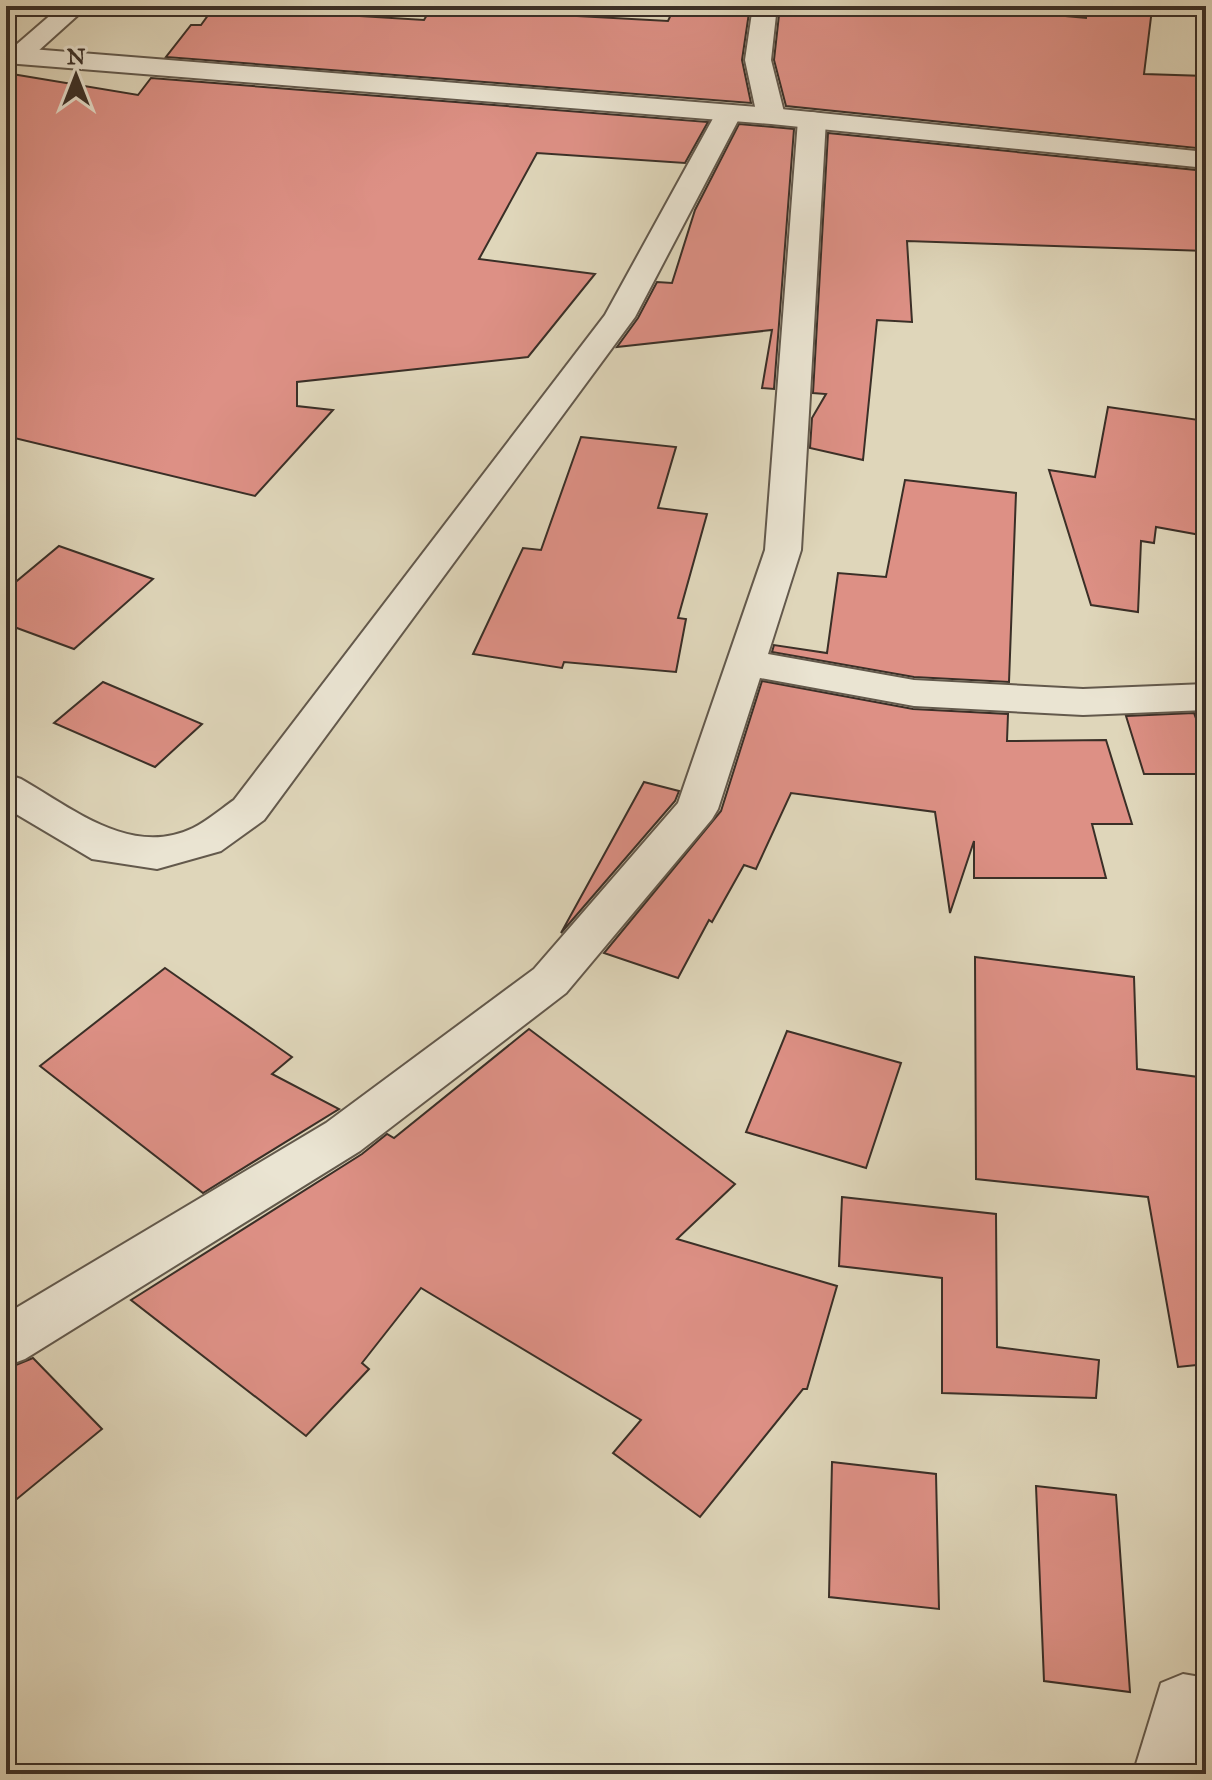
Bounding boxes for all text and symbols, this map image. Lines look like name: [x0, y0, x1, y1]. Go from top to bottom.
north arrow: [36, 36, 116, 116]
text: N: [67, 43, 86, 70]

